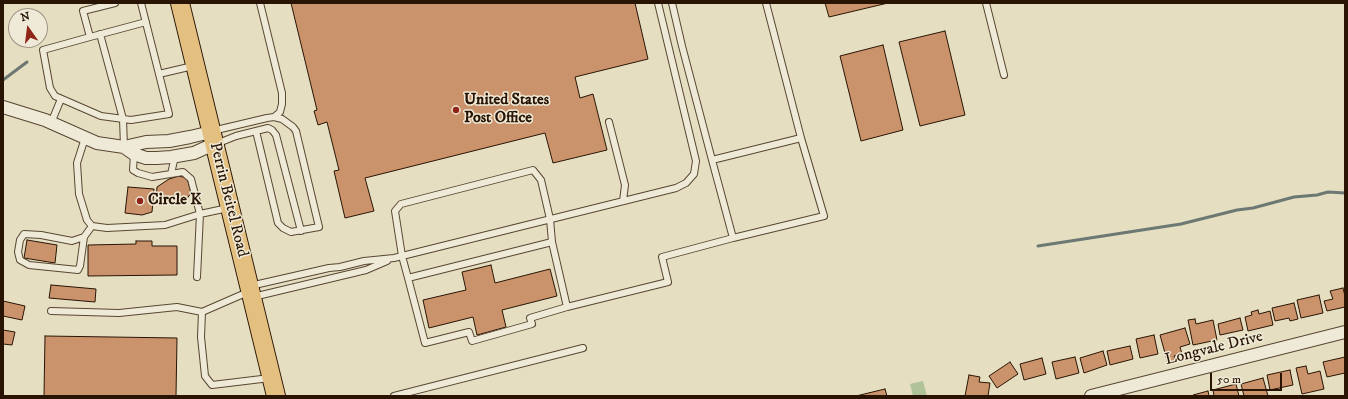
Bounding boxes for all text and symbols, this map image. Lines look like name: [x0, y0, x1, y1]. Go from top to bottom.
north arrow: [8, 8, 48, 48]
text: N: [19, 9, 31, 25]
place label: United States Post Office: [464, 91, 549, 129]
marker: United States Post Office: [451, 105, 461, 115]
street label: Perrin Beitel Road: [204, 141, 252, 259]
place label: Circle K: [148, 191, 202, 211]
marker: Circle K: [135, 196, 145, 206]
street label: Longvale Drive: [1163, 328, 1265, 370]
scale bar: [1212, 365, 1284, 391]
text: 50 m: [1217, 372, 1241, 387]

